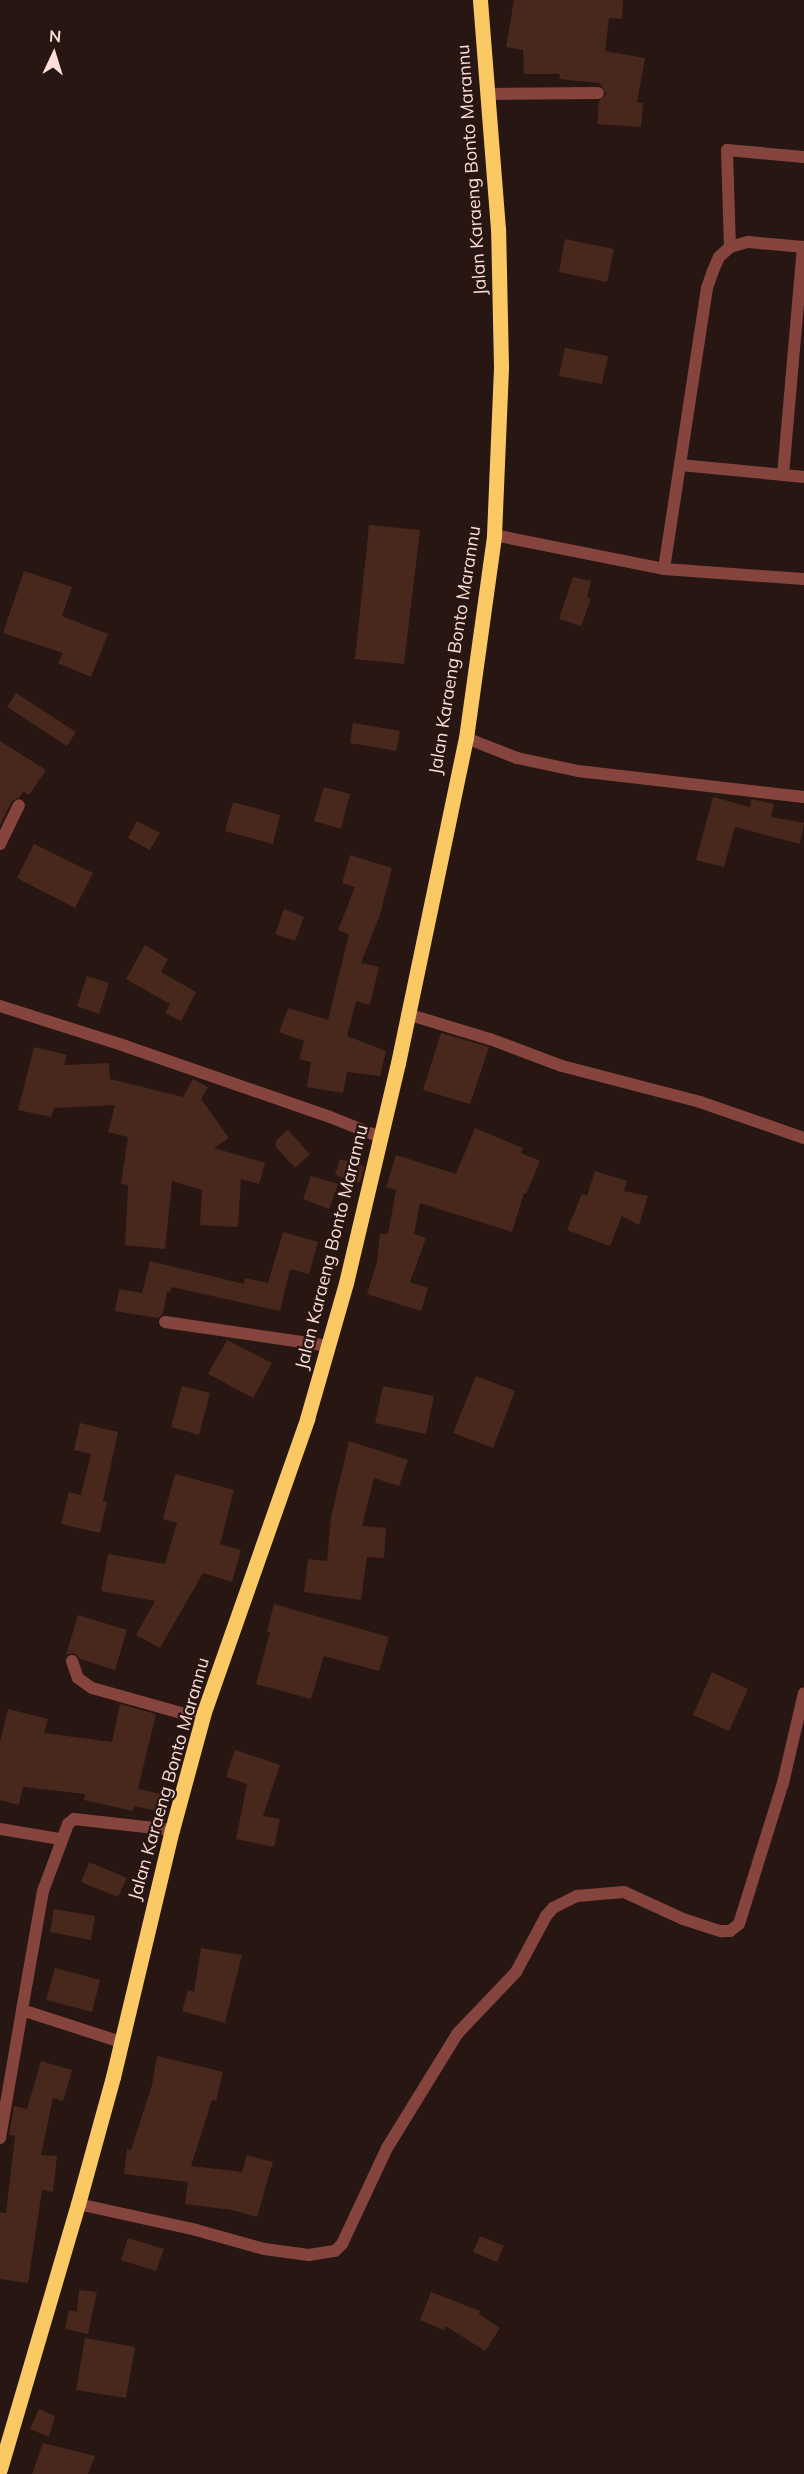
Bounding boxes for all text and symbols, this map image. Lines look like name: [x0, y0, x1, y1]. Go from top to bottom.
north arrow: [24, 24, 84, 84]
text: N: [49, 26, 62, 46]
street label: Jalan Karaeng Bonto Marannu: [452, 44, 492, 296]
street label: Jalan Karaeng Bonto Marannu: [425, 524, 485, 776]
street label: Jalan Karaeng Bonto Marannu: [291, 1122, 373, 1372]
street label: Jalan Karaeng Bonto Marannu: [124, 1655, 214, 1903]

